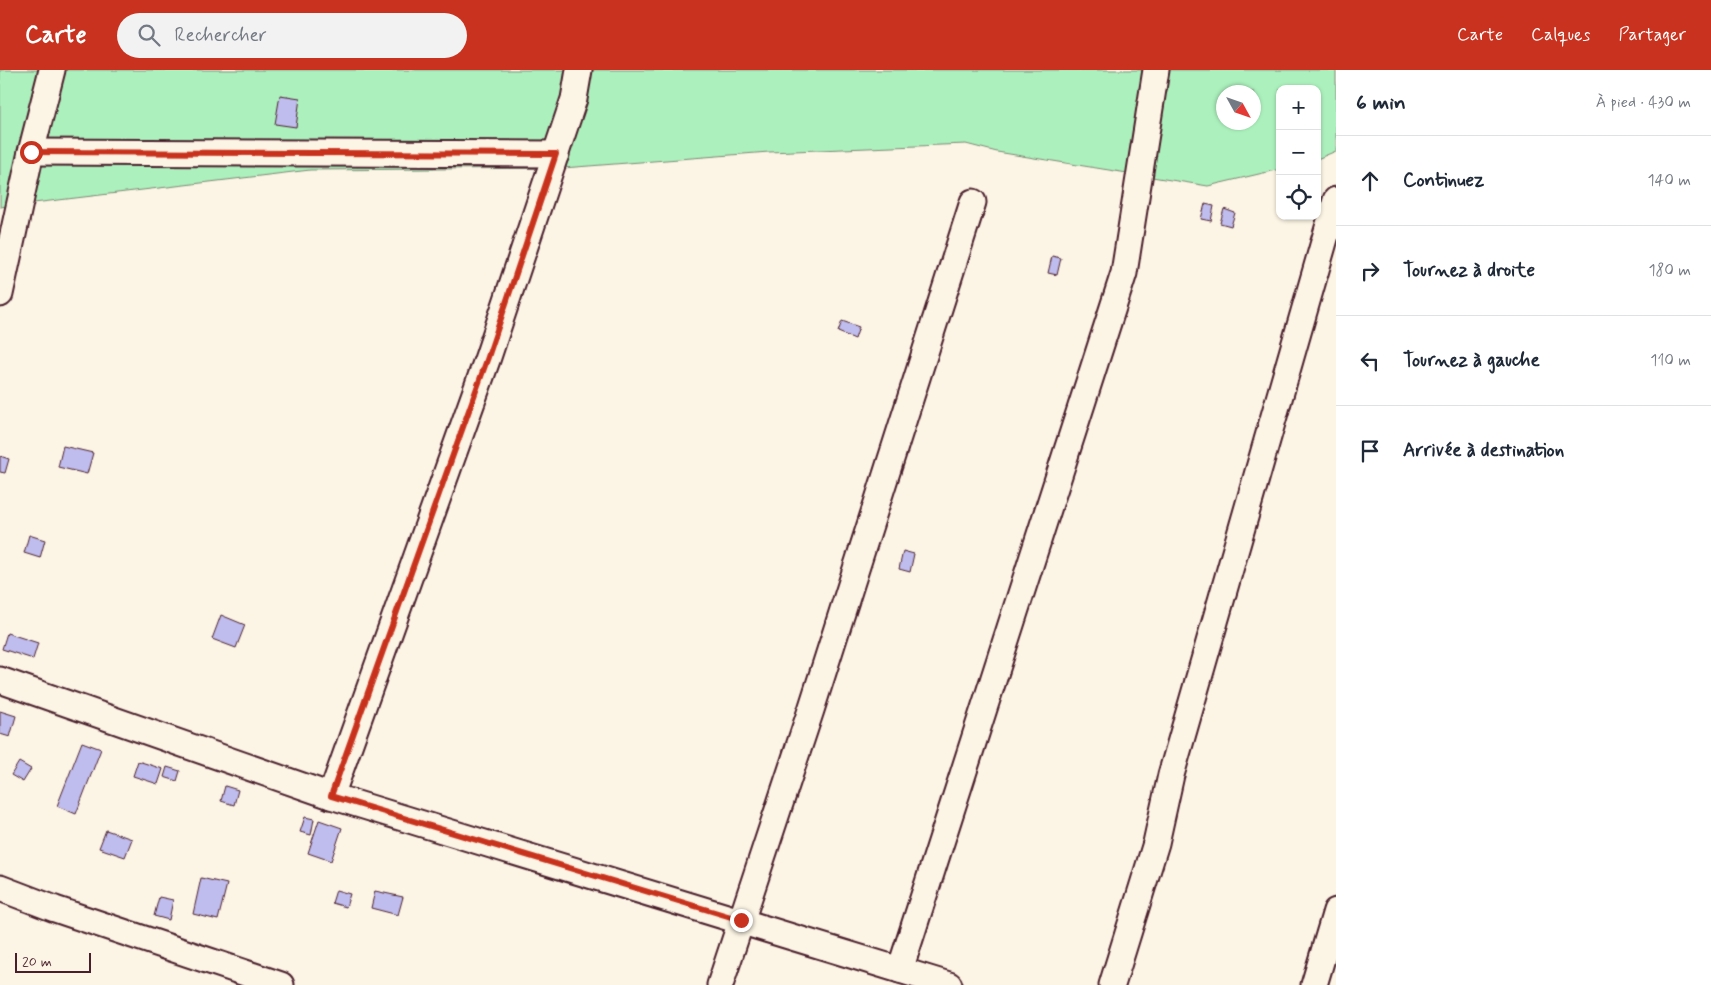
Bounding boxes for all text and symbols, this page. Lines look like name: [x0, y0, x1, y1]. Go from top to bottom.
search box: [117, 13, 467, 58]
text: Carte: [25, 20, 87, 51]
icon: search: [135, 21, 163, 49]
text: Rechercher: [175, 23, 267, 48]
text: Carte: [1457, 23, 1503, 47]
text: Calques: [1531, 23, 1590, 47]
text: Partager: [1618, 23, 1686, 47]
north arrow: [1216, 85, 1261, 130]
map controls: [1276, 85, 1321, 220]
button: +: [1276, 85, 1321, 130]
text: 6 min: [1356, 89, 1406, 117]
text: À pied · 430 m: [1596, 92, 1691, 113]
button: −: [1276, 130, 1321, 175]
route start: [20, 141, 43, 164]
icon: ahead: [1356, 167, 1384, 195]
text: Continuez: [1403, 168, 1484, 193]
text: 140 m: [1647, 170, 1691, 191]
button: locate: [1276, 175, 1321, 220]
icon: right: [1356, 257, 1384, 285]
text: Tournez à droite: [1403, 258, 1535, 283]
text: 180 m: [1648, 260, 1691, 281]
icon: left: [1356, 347, 1384, 375]
text: Tournez à gauche: [1403, 348, 1540, 373]
text: 110 m: [1650, 350, 1691, 371]
icon: arrive: [1356, 437, 1384, 465]
text: Arrivée à destination: [1403, 438, 1564, 463]
route end: [730, 909, 753, 932]
scale bar: [15, 950, 91, 973]
text: 20 m: [22, 953, 52, 971]

